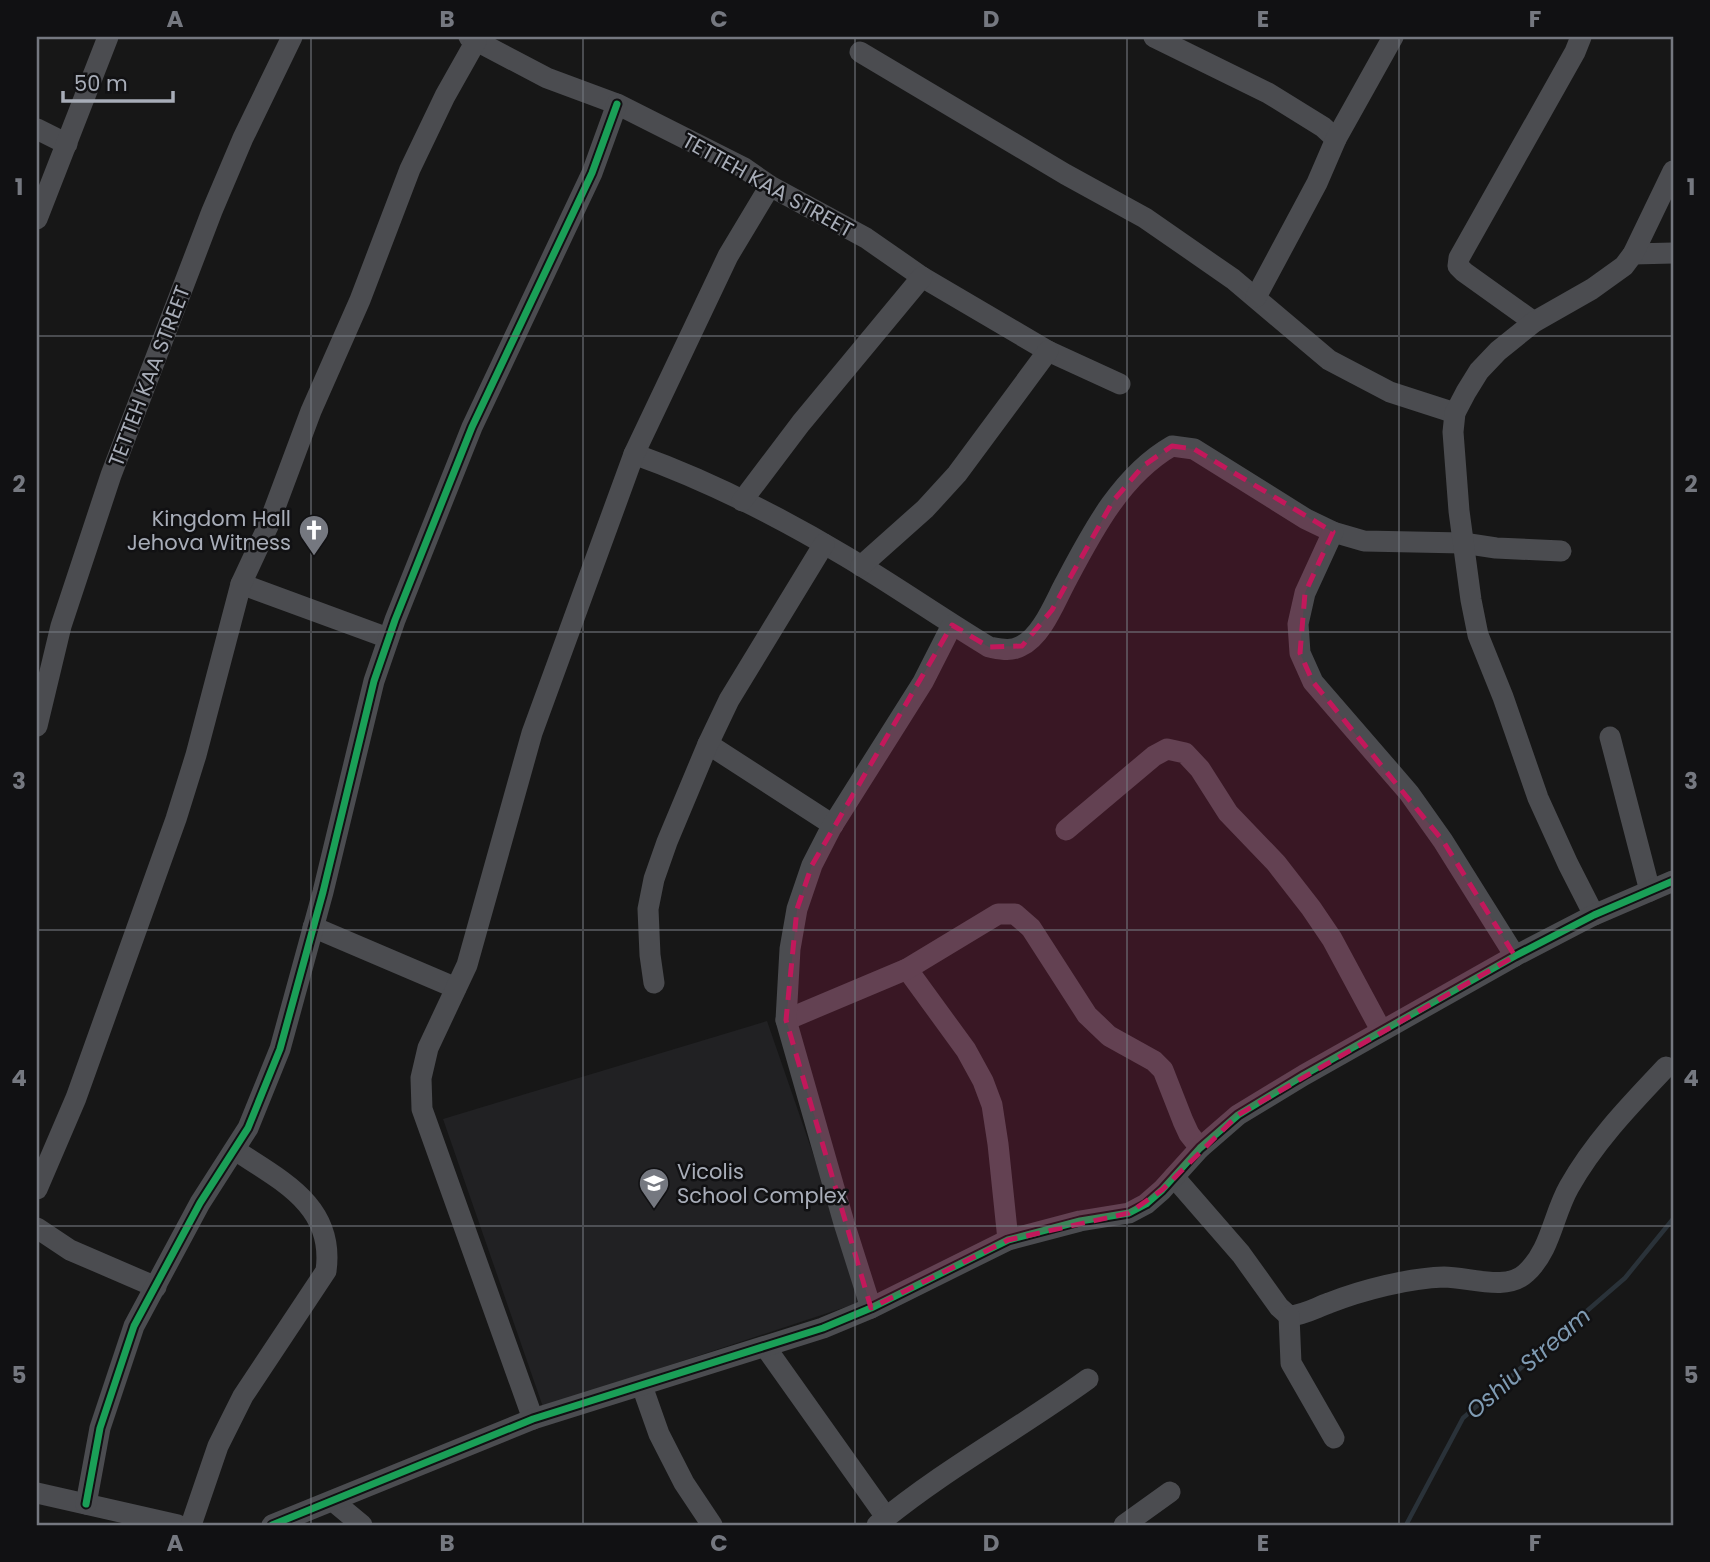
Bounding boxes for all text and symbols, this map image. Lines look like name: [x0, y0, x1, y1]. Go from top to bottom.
text: A: [167, 3, 184, 35]
text: B: [439, 3, 455, 35]
text: C: [710, 3, 728, 35]
text: D: [983, 3, 999, 35]
text: E: [1257, 3, 1269, 35]
text: F: [1529, 3, 1541, 35]
scale bar: [63, 60, 173, 104]
text: 50 m: [74, 69, 128, 98]
street label: TETTEH KAA STREET: [677, 126, 859, 244]
text: 1: [15, 171, 23, 203]
text: 1: [1687, 171, 1695, 203]
street label: TETTEH KAA STREET: [101, 281, 197, 471]
text: 2: [12, 468, 26, 500]
text: 2: [1684, 468, 1698, 500]
place label: Kingdom Hall Jehova Witness: [127, 504, 291, 557]
church icon: Kingdom Hall Jehova Witness: [297, 513, 331, 557]
text: 3: [12, 765, 26, 797]
text: 3: [1684, 765, 1698, 797]
text: 4: [11, 1062, 27, 1094]
text: 4: [1683, 1062, 1699, 1094]
place label: Vicolis School Complex: [677, 1157, 847, 1210]
school or university icon: Vicolis School Complex: [637, 1166, 671, 1210]
water label: Oshiu Stream: [1459, 1300, 1597, 1426]
text: 5: [12, 1359, 26, 1391]
text: 5: [1684, 1359, 1698, 1391]
text: A: [167, 1527, 184, 1559]
text: B: [439, 1527, 455, 1559]
text: C: [710, 1527, 728, 1559]
text: D: [983, 1527, 999, 1559]
text: E: [1257, 1527, 1269, 1559]
text: F: [1529, 1527, 1541, 1559]

